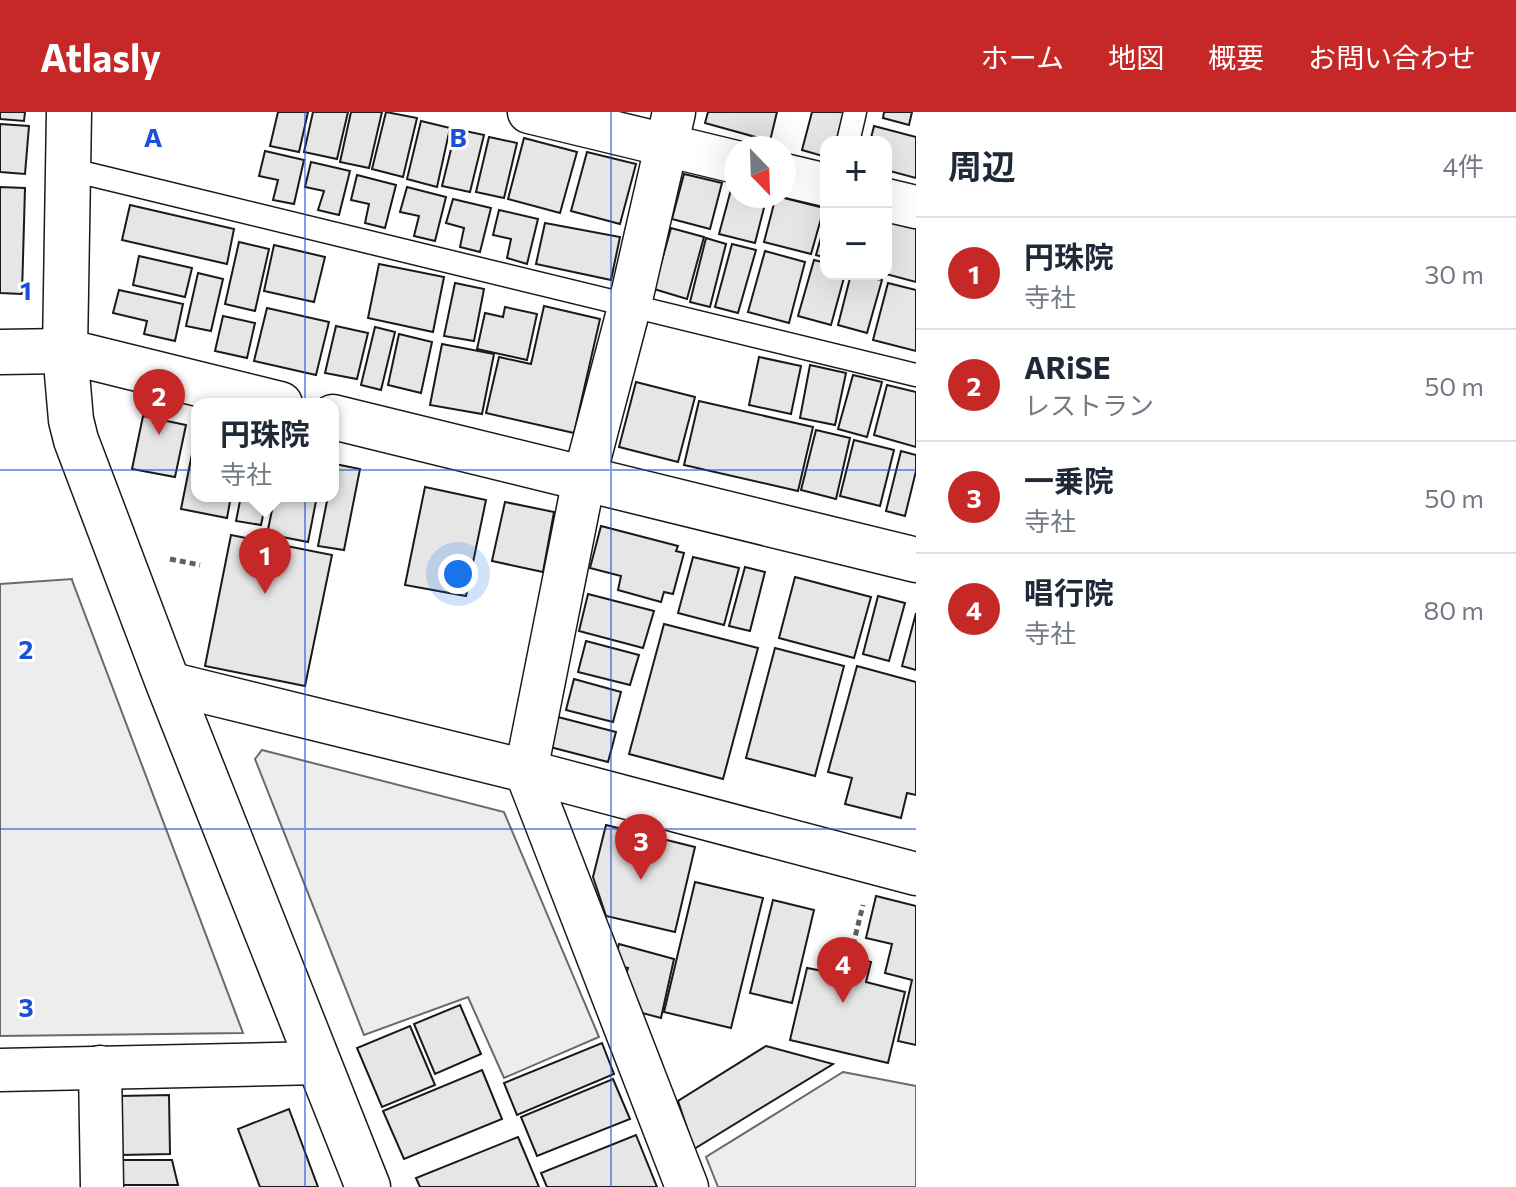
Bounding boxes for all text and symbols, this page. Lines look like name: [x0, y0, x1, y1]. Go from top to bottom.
text: Atlasly: [40, 33, 161, 80]
text: ホーム: [981, 40, 1064, 74]
text: 地図: [1108, 40, 1164, 74]
text: 概要: [1208, 40, 1264, 74]
text: お問い合わせ: [1308, 40, 1476, 74]
text: A: [144, 121, 163, 152]
text: B: [449, 121, 467, 152]
north arrow: [724, 136, 796, 208]
map controls: [820, 136, 892, 280]
button: +: [820, 136, 892, 208]
text: 周辺: [948, 144, 1016, 186]
text: 4件: [1442, 150, 1484, 181]
button: −: [820, 208, 892, 280]
text: 円珠院: [1024, 237, 1114, 274]
text: 1: [968, 258, 980, 289]
text: 30 m: [1425, 258, 1484, 289]
text: 1: [20, 274, 32, 305]
text: 寺社: [1024, 281, 1076, 312]
text: ARiSE: [1024, 348, 1111, 385]
pin: 2: [133, 369, 185, 435]
text: 2: [967, 370, 981, 401]
text: 50 m: [1424, 370, 1484, 401]
text: レストラン: [1024, 389, 1154, 420]
popup: [191, 398, 339, 502]
text: 円珠院: [220, 414, 310, 451]
text: 寺社: [220, 458, 272, 489]
text: 一乗院: [1024, 461, 1114, 498]
text: 3: [966, 482, 982, 513]
text: 50 m: [1424, 482, 1484, 513]
text: 寺社: [1024, 505, 1076, 536]
pin: 1: [239, 528, 291, 594]
your location: [438, 554, 478, 594]
text: 唱行院: [1024, 573, 1114, 610]
text: 4: [966, 594, 982, 625]
text: 80 m: [1424, 594, 1484, 625]
text: 寺社: [1024, 617, 1076, 648]
text: 2: [19, 633, 33, 664]
pin: 3: [615, 814, 667, 880]
pin: 4: [817, 937, 869, 1003]
text: 3: [18, 991, 34, 1022]

